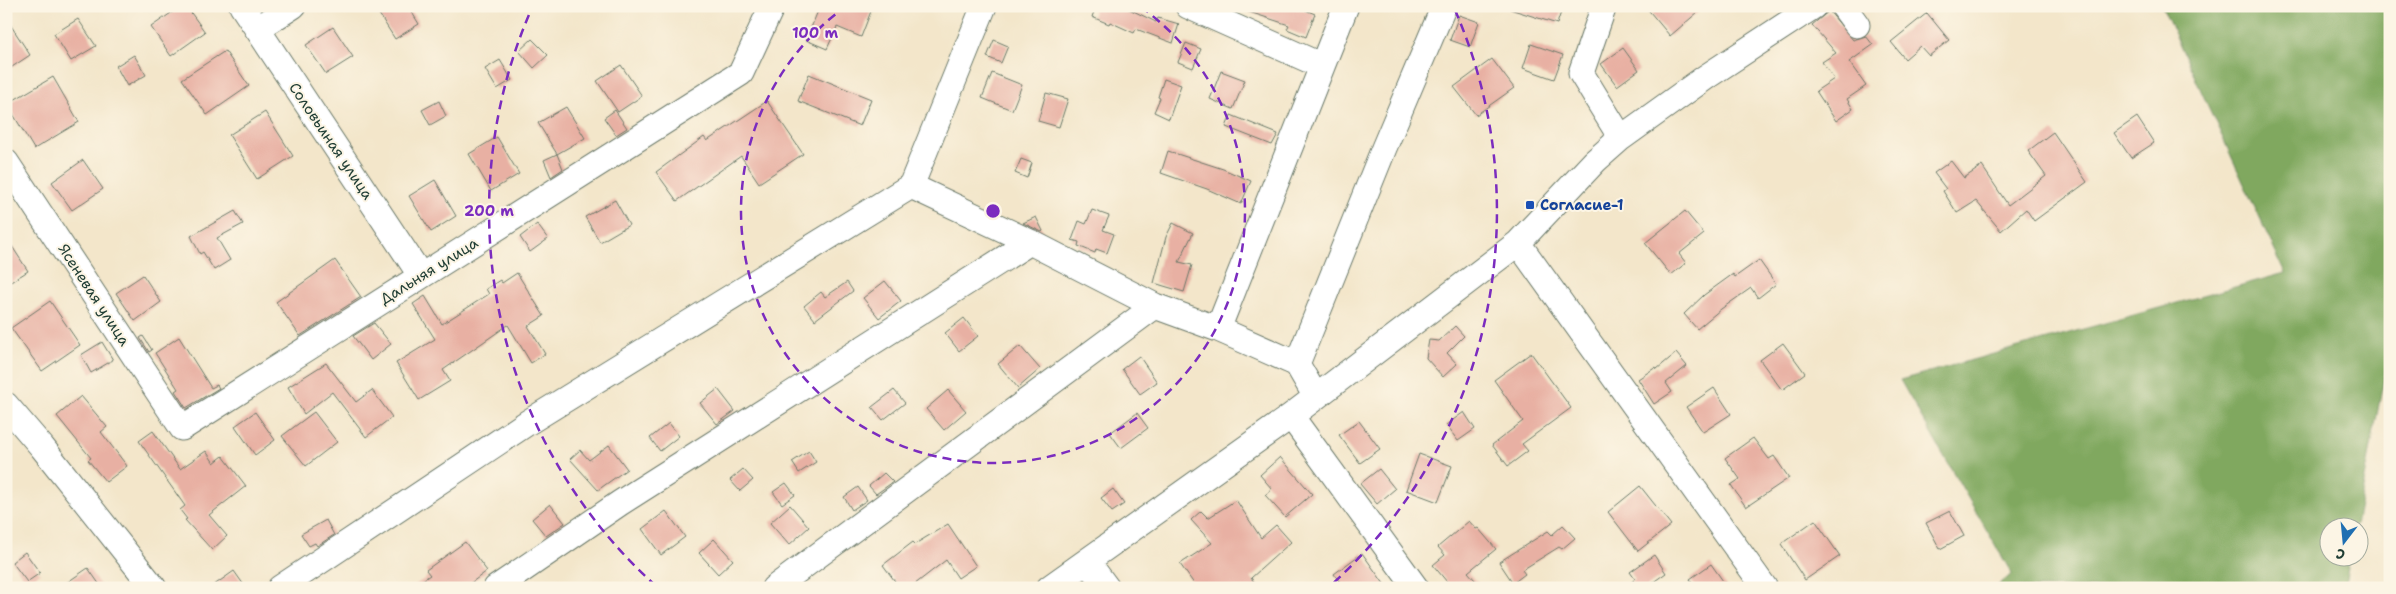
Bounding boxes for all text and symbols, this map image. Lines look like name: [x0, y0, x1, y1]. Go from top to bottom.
text: 100 m: [792, 23, 838, 43]
street label: Соловьиная улица: [284, 79, 378, 204]
place label: Согласие-1: [1540, 195, 1624, 215]
marker: Согласие-1: [1524, 199, 1536, 211]
text: 200 m: [464, 201, 514, 221]
centre of rings: [984, 202, 1002, 220]
street label: Дальняя улица: [376, 232, 482, 309]
street label: Ясеневая улица: [54, 240, 135, 350]
north arrow: [2318, 516, 2368, 566]
text: С: [2334, 545, 2347, 564]

